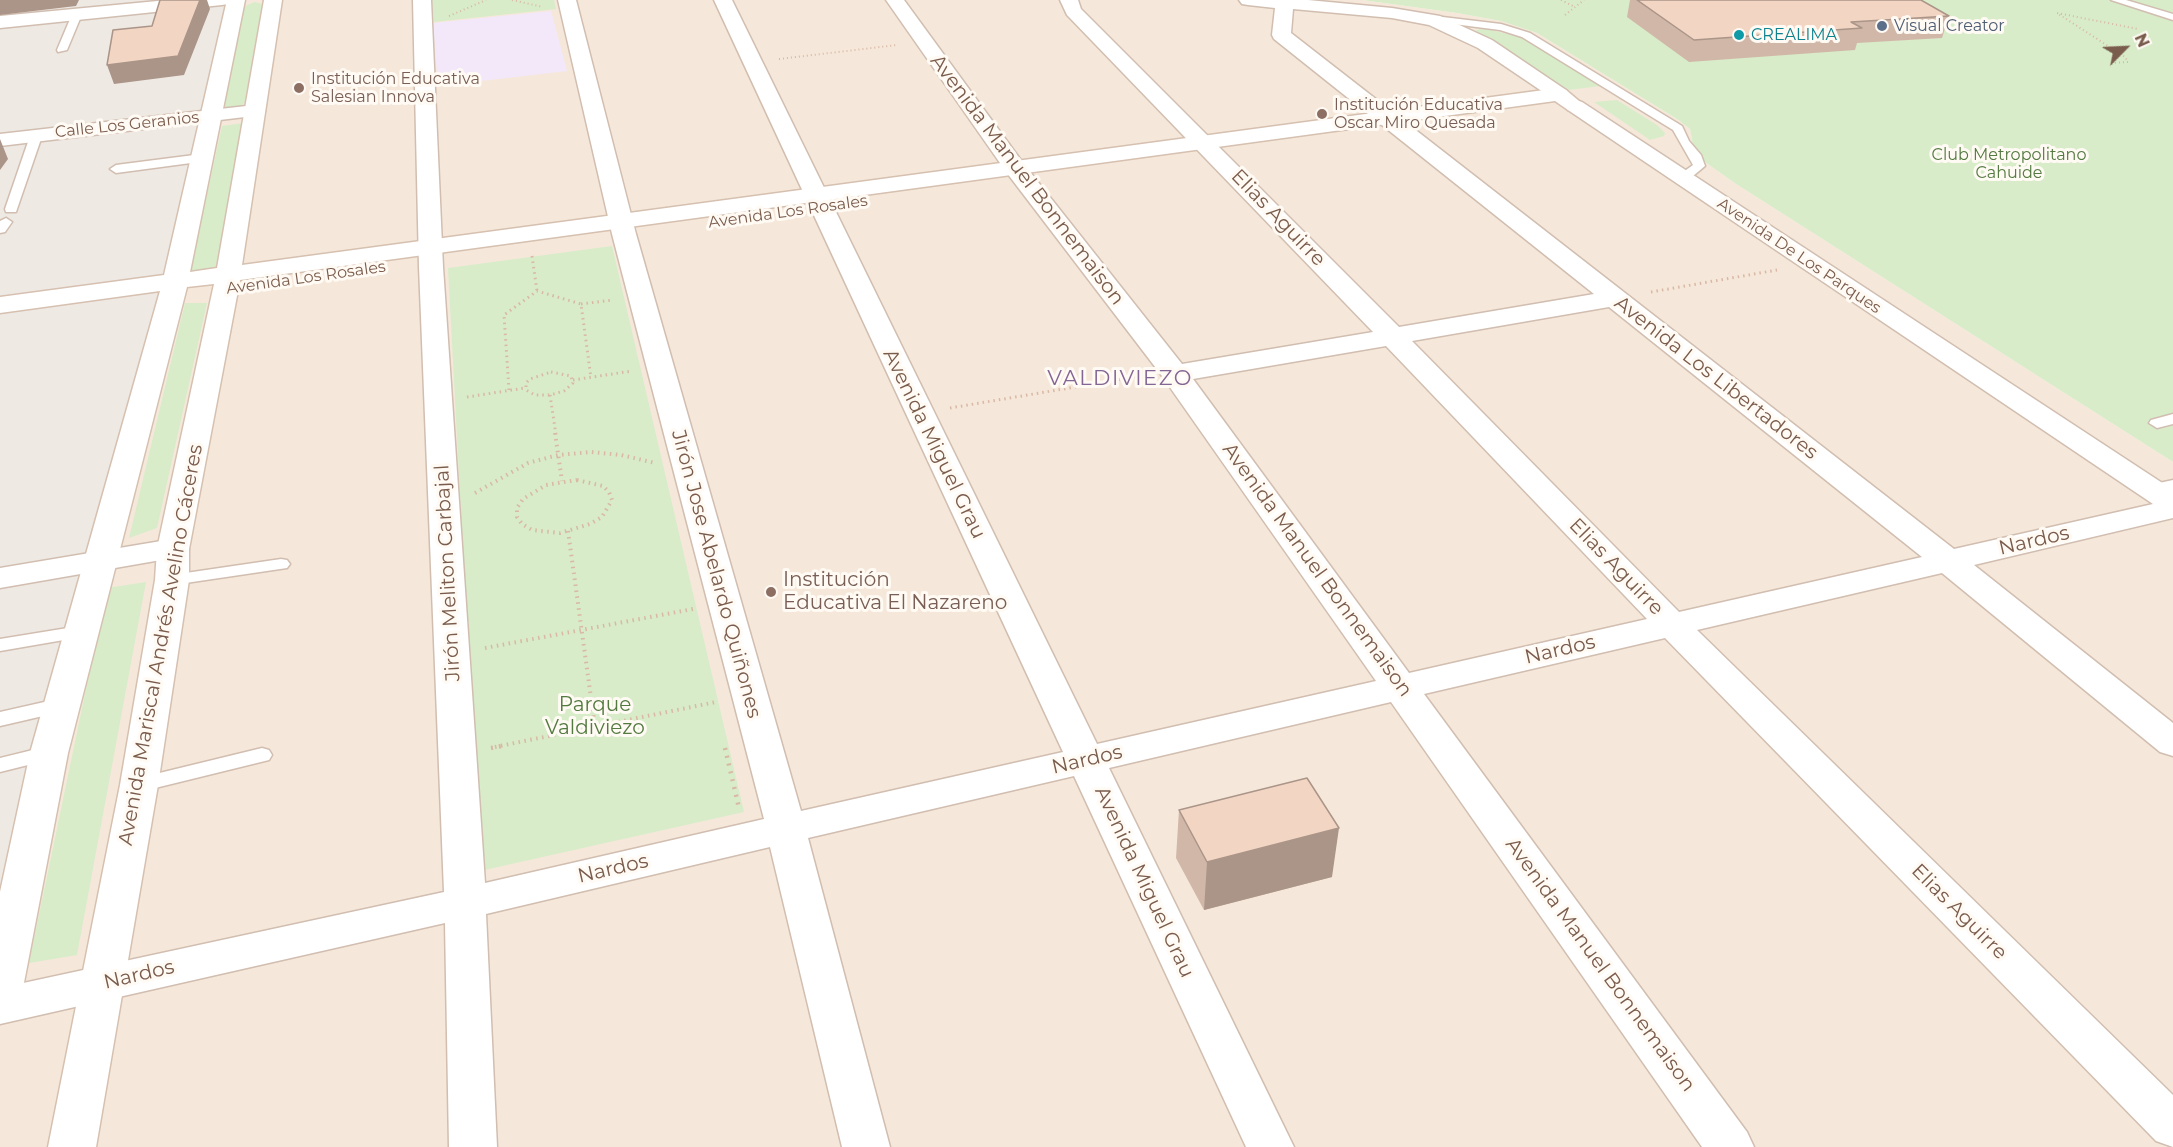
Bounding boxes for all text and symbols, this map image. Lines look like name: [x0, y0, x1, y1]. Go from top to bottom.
place label: Visual Creator: [1894, 16, 2005, 36]
north arrow: [2095, 18, 2155, 78]
marker: Visual Creator: [1875, 19, 1889, 33]
place label: CREALIMA: [1751, 25, 1837, 45]
marker: CREALIMA: [1732, 28, 1746, 42]
text: N: [2131, 31, 2153, 50]
street label: Avenida Manuel Bonnemaison: [925, 50, 1129, 310]
place label: Institución Educativa Salesian Innova: [311, 69, 480, 107]
marker: Institución Educativa Salesian Innova: [292, 81, 306, 95]
place label: Institución Educativa Oscar Miro Quesada: [1334, 95, 1503, 133]
marker: Institución Educativa Oscar Miro Quesada: [1315, 107, 1329, 121]
street label: Calle Los Geranios: [54, 108, 200, 142]
park label: Club Metropolitano Cahuide: [1932, 145, 2086, 183]
street label: Elias Aguirre: [1226, 165, 1330, 271]
street label: Avenida Los Rosales: [707, 191, 869, 233]
street label: Avenida De Los Parques: [1714, 194, 1884, 318]
street label: Avenida Los Rosales: [225, 257, 387, 299]
street label: Avenida Los Libertadores: [1610, 291, 1822, 465]
street label: Avenida Miguel Grau: [878, 345, 990, 543]
district label: VALDIVIEZO: [1047, 366, 1193, 392]
street label: Jirón Jose Abelardo Quiñones: [666, 427, 766, 721]
street label: Avenida Manuel Bonnemaison: [1217, 439, 1417, 701]
street label: Avenida Mariscal Andrés Avelino Cáceres: [114, 443, 208, 847]
street label: Jirón Meliton Carbajal: [430, 464, 466, 682]
street label: Elias Aguirre: [1564, 514, 1668, 620]
street label: Nardos: [1996, 521, 2072, 561]
place label: Institución Educativa El Nazareno: [783, 568, 1007, 615]
marker: Institución Educativa El Nazareno: [764, 585, 778, 599]
street label: Nardos: [1522, 630, 1598, 670]
park label: Parque Valdiviezo: [545, 693, 645, 740]
street label: Nardos: [1049, 740, 1125, 780]
street label: Avenida Miguel Grau: [1089, 783, 1199, 981]
street label: Avenida Manuel Bonnemaison: [1500, 834, 1700, 1096]
street label: Nardos: [575, 849, 651, 889]
street label: Elias Aguirre: [1906, 859, 2012, 965]
street label: Nardos: [101, 955, 177, 995]

